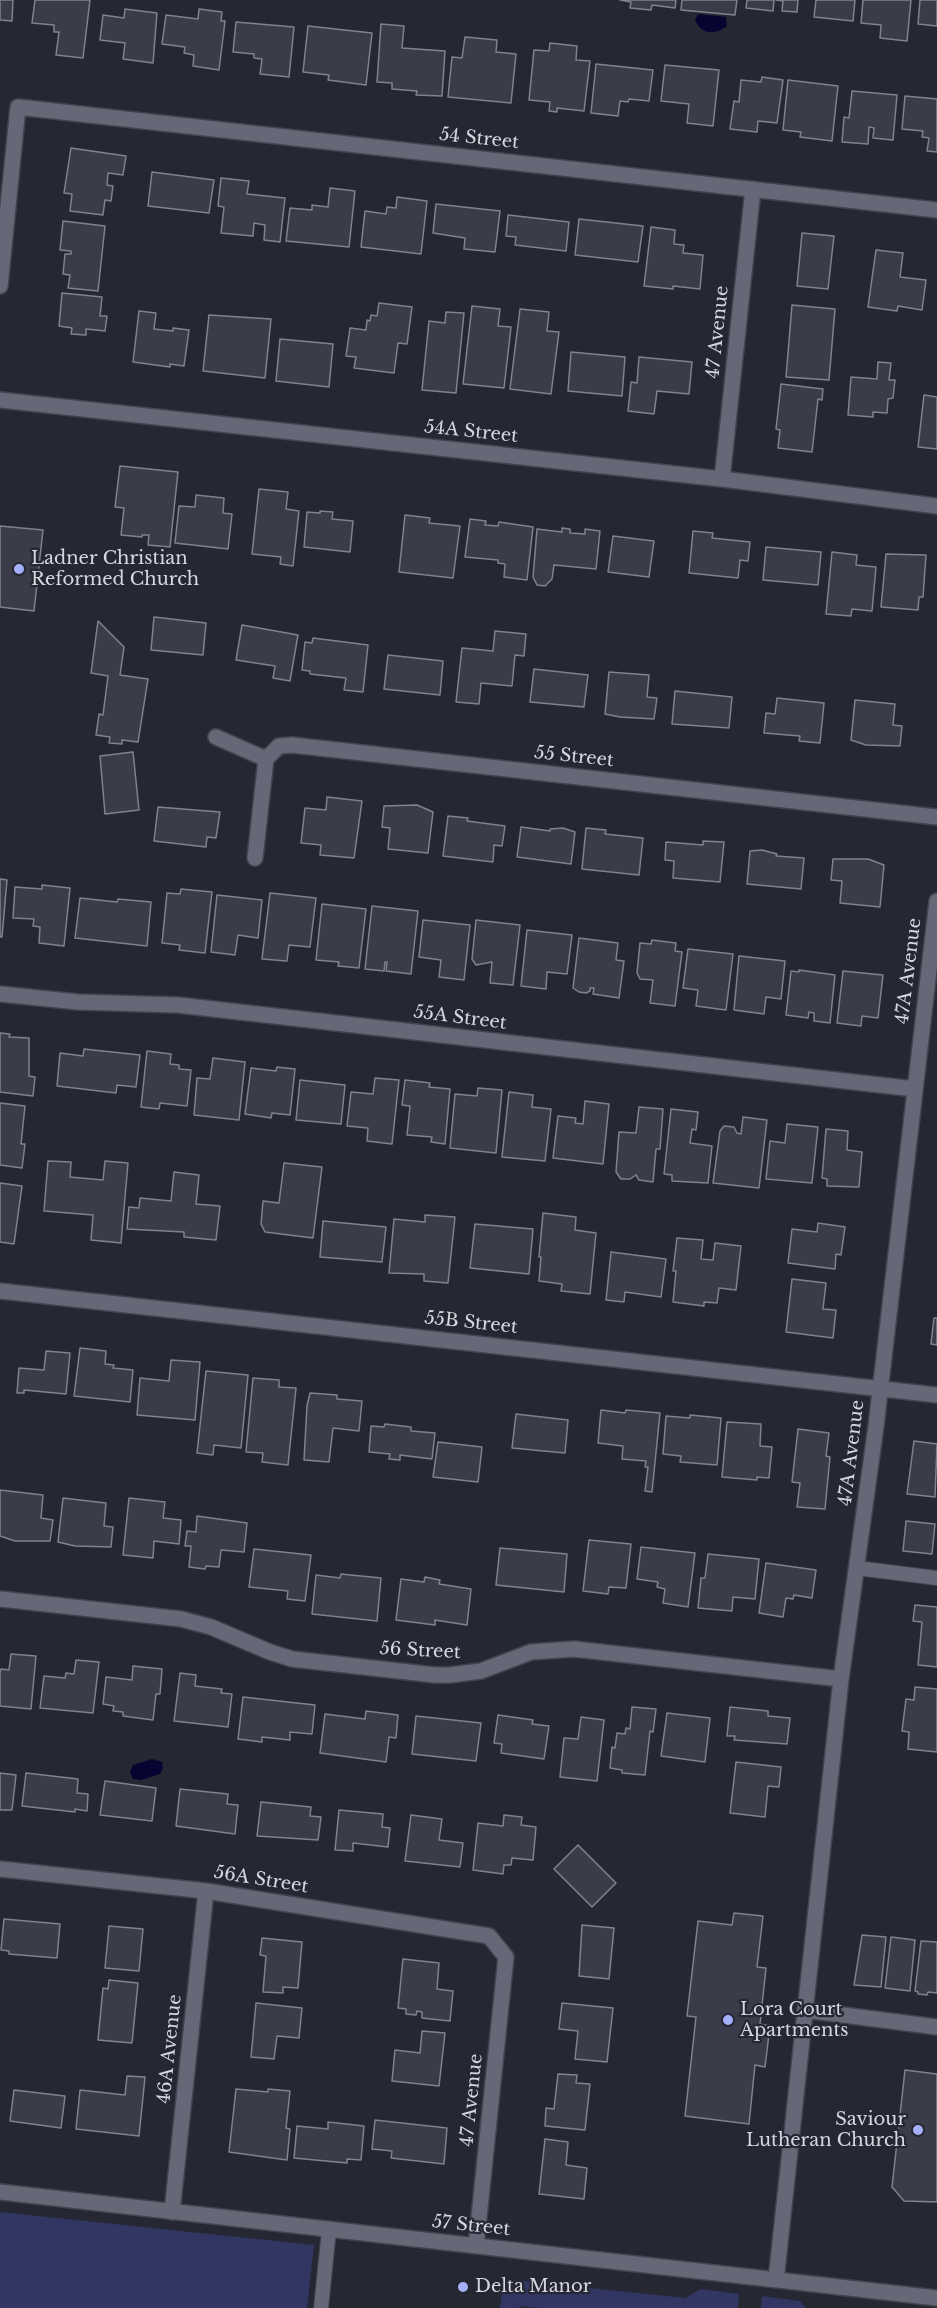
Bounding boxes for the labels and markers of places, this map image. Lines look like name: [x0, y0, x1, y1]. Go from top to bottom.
place label: Ladner Christian Reformed Church: [31, 548, 199, 590]
marker: Ladner Christian Reformed Church: [12, 562, 26, 576]
place label: Lora Court Apartments: [740, 1999, 848, 2042]
marker: Lora Court Apartments: [721, 2013, 735, 2027]
place label: Saviour Lutheran Church: [746, 2109, 906, 2152]
marker: Saviour Lutheran Church: [911, 2123, 925, 2137]
place label: Delta Manor: [475, 2276, 591, 2298]
marker: Delta Manor: [456, 2280, 470, 2294]

